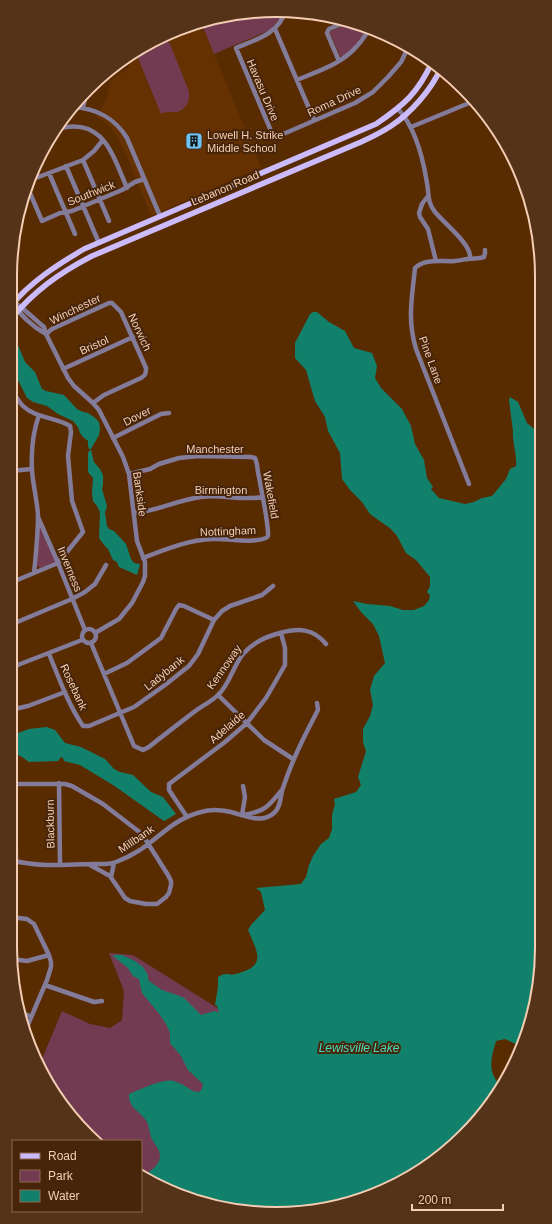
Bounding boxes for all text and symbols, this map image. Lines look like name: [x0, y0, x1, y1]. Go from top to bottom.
street label: Havasu Drive: [245, 57, 281, 123]
street label: Roma Drive: [305, 83, 363, 119]
place label: Lowell H. Strike Middle School: [207, 129, 283, 154]
building icon: Lowell H. Strike Middle School: [184, 131, 204, 151]
street label: Lebanon Road: [189, 168, 261, 208]
street label: Southwick: [66, 178, 117, 208]
street label: Winchester: [48, 291, 103, 326]
street label: Norwich: [126, 311, 154, 353]
street label: Bristol: [78, 333, 110, 357]
street label: Pine Lane: [417, 335, 445, 385]
street label: Dover: [121, 404, 153, 428]
street label: Manchester: [186, 443, 244, 455]
street label: Wakefield: [261, 470, 281, 520]
street label: Bankside: [131, 471, 149, 517]
street label: Birmington: [195, 484, 247, 496]
street label: Nottingham: [200, 524, 256, 538]
street label: Inverness: [56, 545, 85, 594]
street label: Kennoway: [204, 642, 244, 691]
street label: Ladybank: [142, 653, 187, 693]
street label: Rosebank: [58, 662, 90, 712]
street label: Adelaide: [207, 708, 247, 746]
street label: Blackburn: [44, 799, 56, 849]
street label: Millbank: [116, 822, 156, 855]
water label: Lewisville Lake: [319, 1041, 400, 1055]
legend: [12, 1140, 142, 1212]
text: Road: [48, 1149, 77, 1163]
text: Park: [48, 1169, 74, 1183]
scale bar: [412, 1186, 503, 1212]
text: Water: [48, 1189, 80, 1203]
text: 200 m: [418, 1193, 451, 1207]

